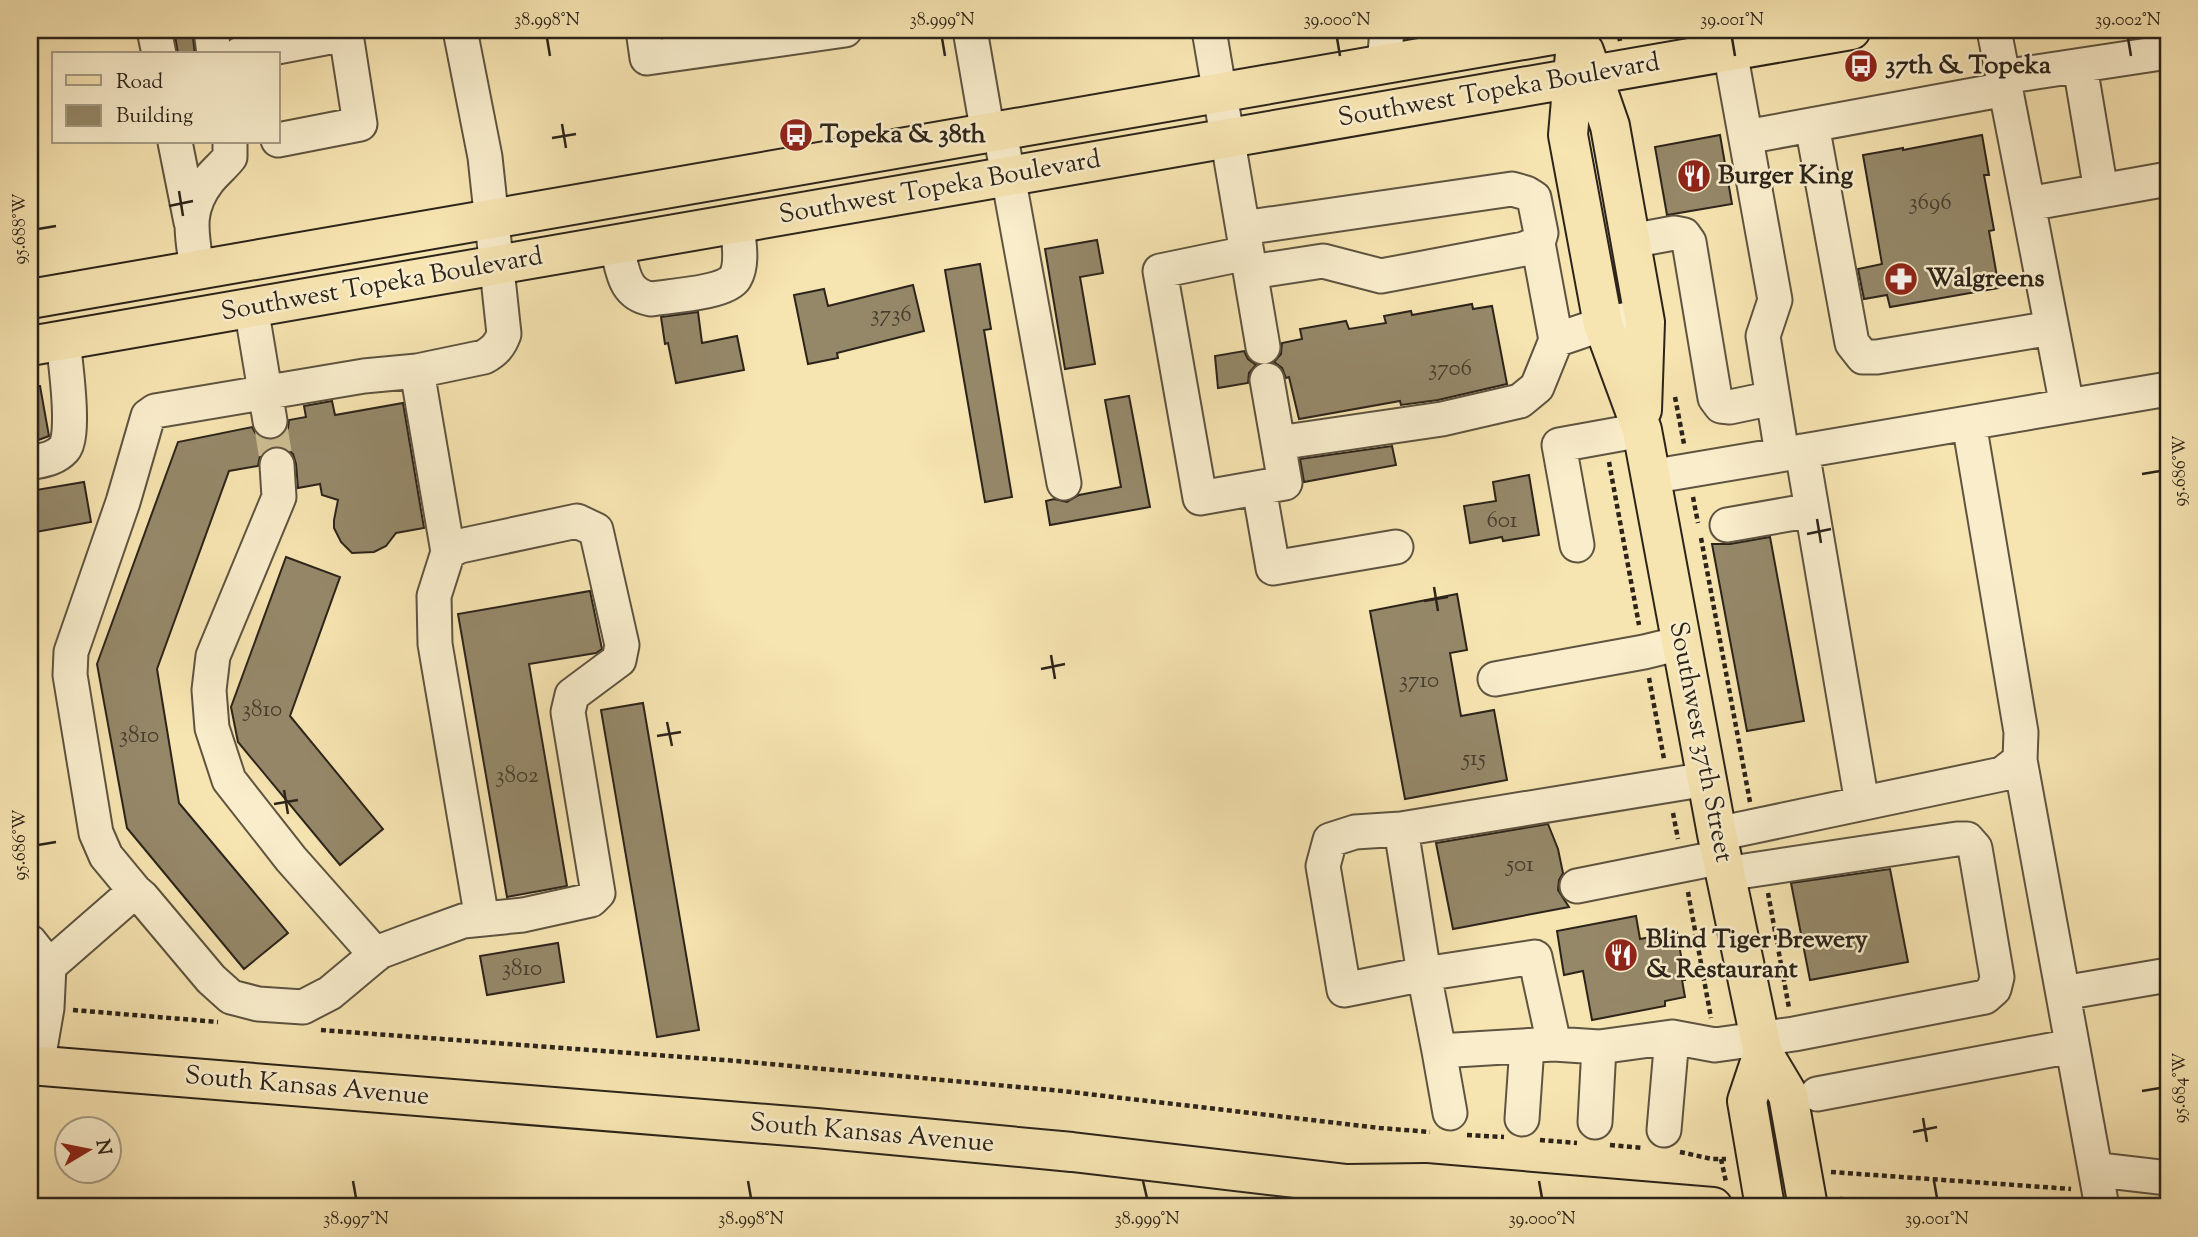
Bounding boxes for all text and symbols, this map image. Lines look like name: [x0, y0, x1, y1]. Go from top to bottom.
text: 38.998°N: [514, 8, 580, 34]
text: 38.999°N: [909, 8, 975, 34]
text: 39.000°N: [1303, 8, 1371, 34]
text: 39.001°N: [1700, 8, 1764, 34]
text: 39.002°N: [2095, 8, 2161, 34]
street label: Southwest Topeka Boulevard: [1335, 44, 1663, 138]
bus stop icon: 37th & Topeka: [1842, 47, 1880, 85]
place label: 37th & Topeka: [1885, 48, 2051, 85]
legend: [52, 52, 280, 144]
text: Road: [116, 68, 163, 98]
text: Building: [116, 102, 193, 132]
bus stop icon: Topeka & 38th: [777, 116, 815, 154]
place label: Topeka & 38th: [820, 117, 987, 154]
street label: Southwest Topeka Boulevard: [776, 141, 1104, 235]
restaurant icon: Burger King: [1675, 157, 1713, 195]
place label: Burger King: [1718, 158, 1853, 195]
house number: 3696: [1908, 187, 1952, 220]
text: 95.688°W: [8, 194, 34, 264]
street label: Southwest Topeka Boulevard: [218, 238, 546, 332]
pharmacy icon: Walgreens: [1882, 260, 1920, 298]
place label: Walgreens: [1926, 261, 2045, 298]
house number: 3736: [870, 299, 912, 332]
house number: 3706: [1428, 353, 1472, 386]
text: 95.686°W: [2168, 436, 2194, 506]
house number: 601: [1486, 505, 1518, 538]
street label: Southwest 37th Street: [1659, 619, 1741, 866]
house number: 3710: [1399, 665, 1439, 698]
house number: 3810: [242, 694, 282, 727]
house number: 3810: [119, 720, 159, 753]
house number: 515: [1460, 743, 1486, 776]
house number: 3802: [495, 760, 539, 793]
text: 95.686°W: [8, 810, 34, 880]
house number: 501: [1504, 849, 1534, 882]
place label: Blind Tiger Brewery & Restaurant: [1646, 922, 1868, 989]
restaurant icon: Blind Tiger Brewery & Restaurant: [1602, 936, 1640, 974]
house number: 3810: [502, 953, 542, 986]
text: 95.684°W: [2168, 1053, 2194, 1123]
street label: South Kansas Avenue: [183, 1058, 431, 1116]
street label: South Kansas Avenue: [748, 1105, 996, 1163]
north arrow: [52, 1114, 122, 1184]
text: N: [88, 1138, 117, 1157]
text: 38.997°N: [323, 1207, 389, 1233]
text: 38.998°N: [718, 1207, 784, 1233]
text: 38.999°N: [1114, 1207, 1180, 1233]
text: 39.000°N: [1508, 1207, 1576, 1233]
text: 39.001°N: [1905, 1207, 1969, 1233]

